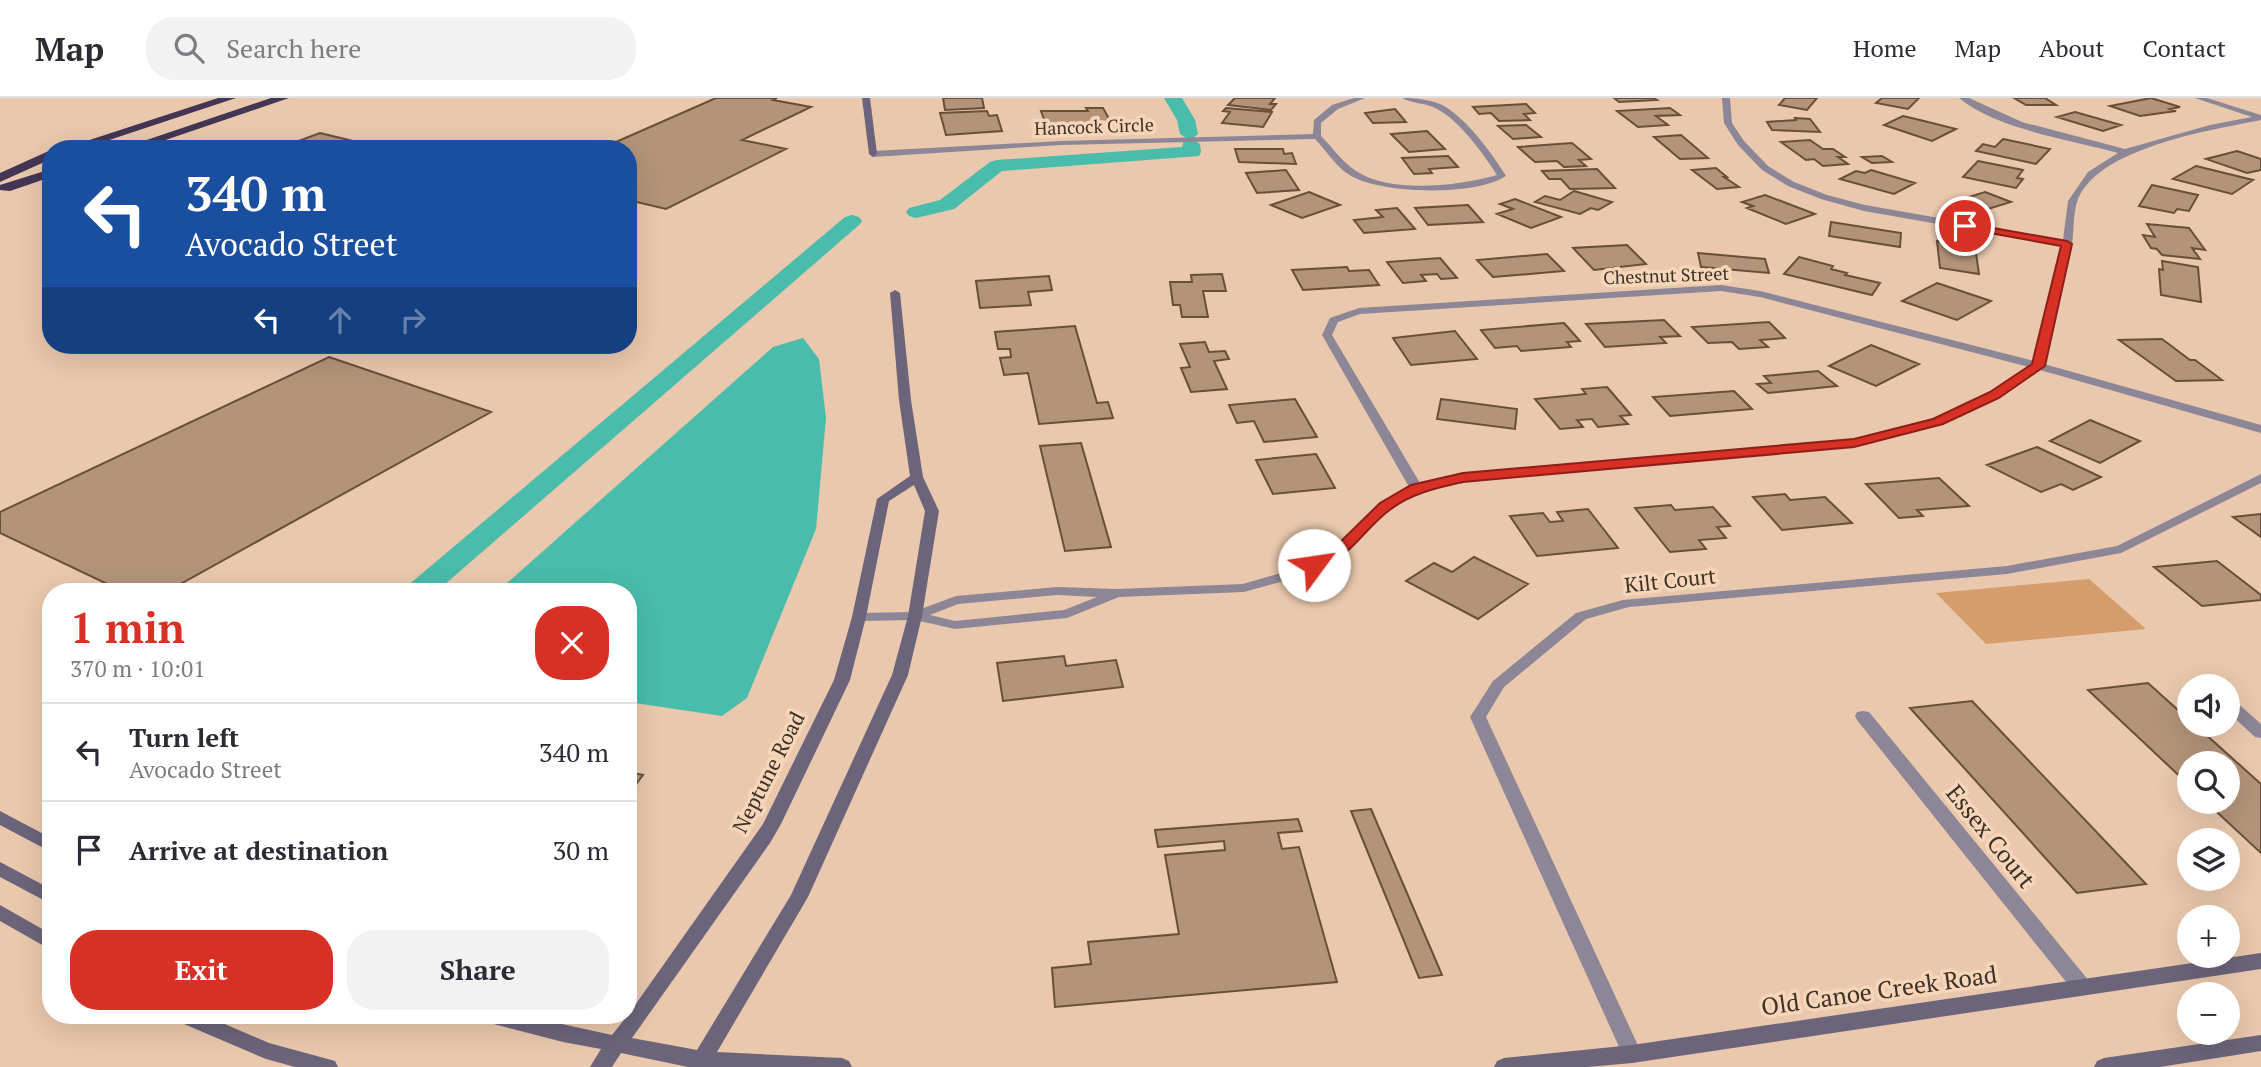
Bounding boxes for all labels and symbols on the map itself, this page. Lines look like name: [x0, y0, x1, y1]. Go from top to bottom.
street label: Hancock Circle: [1034, 112, 1154, 140]
pin: [1935, 196, 1995, 256]
street label: Chestnut Street: [1603, 261, 1730, 289]
position arrow: [1277, 528, 1351, 602]
street label: Kilt Court: [1623, 561, 1717, 599]
street label: Neptune Road: [725, 706, 811, 837]
street label: Essex Court: [1939, 777, 2043, 895]
street label: Old Canoe Creek Road: [1759, 958, 1999, 1022]

